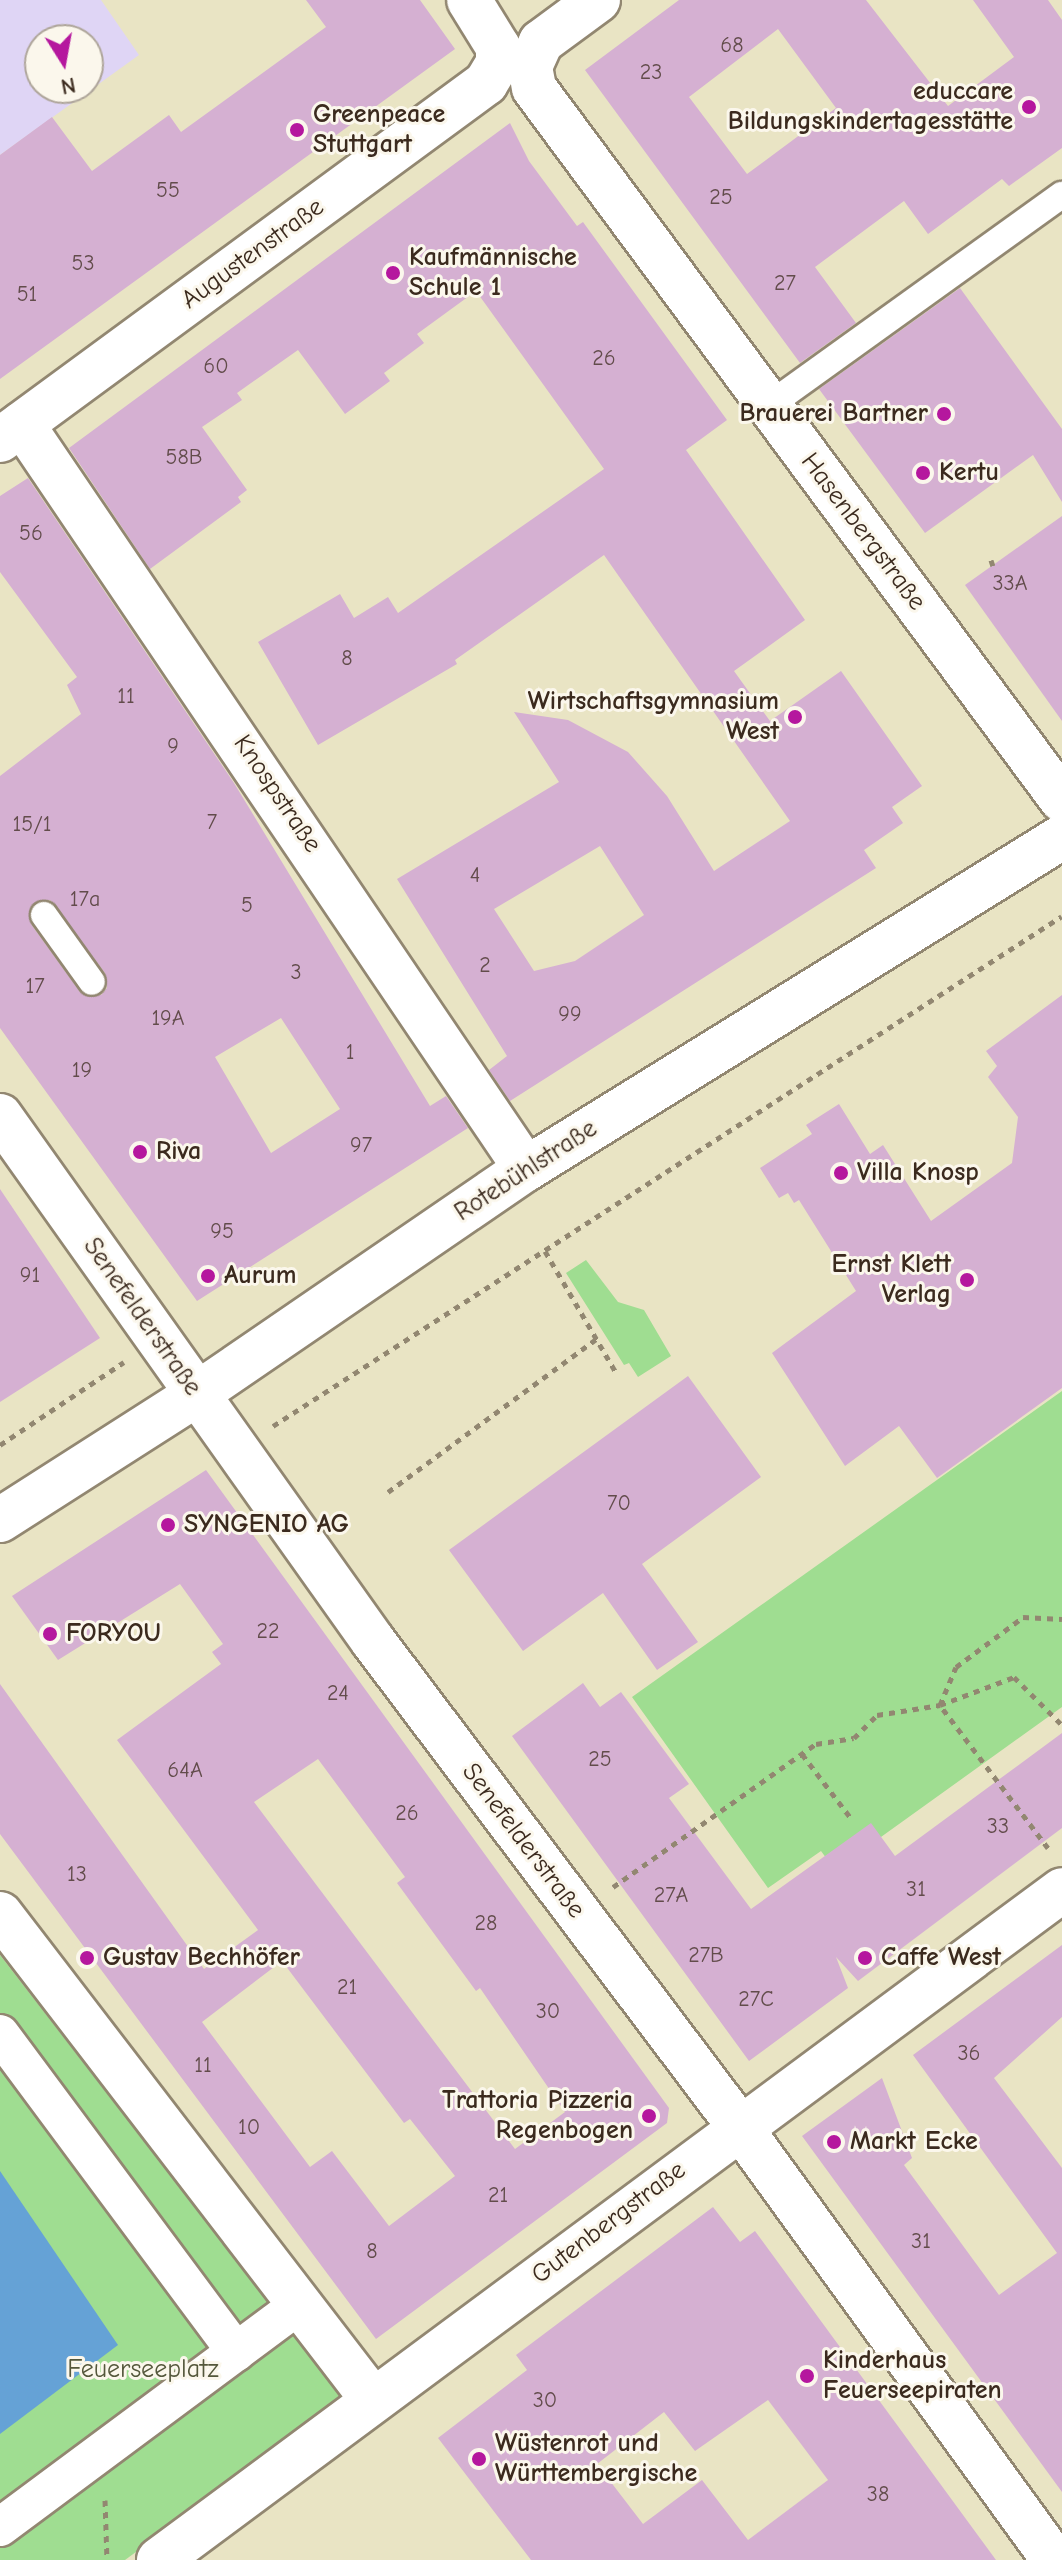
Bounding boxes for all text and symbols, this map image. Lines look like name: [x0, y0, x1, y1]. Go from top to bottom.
north arrow: [24, 24, 104, 104]
house number: 68: [720, 33, 744, 59]
house number: 23: [640, 60, 662, 86]
text: N: [59, 71, 78, 100]
place label: educcare Bildungskindertagesstätte: [728, 76, 1013, 138]
marker: educcare Bildungskindertagesstätte: [1020, 98, 1038, 116]
place label: Greenpeace Stuttgart: [313, 99, 445, 160]
marker: Greenpeace Stuttgart: [288, 121, 306, 139]
house number: 55: [156, 178, 180, 204]
house number: 25: [709, 185, 733, 211]
street label: Augustenstraße: [176, 192, 330, 316]
place label: Kaufmännische Schule 1: [409, 242, 577, 304]
house number: 53: [71, 251, 95, 277]
marker: Kaufmännische Schule 1: [384, 264, 402, 282]
house number: 27: [774, 271, 796, 297]
house number: 51: [17, 282, 37, 308]
house number: 26: [592, 346, 616, 372]
house number: 60: [203, 354, 229, 380]
place label: Brauerei Bartner: [739, 398, 928, 430]
marker: Brauerei Bartner: [935, 405, 953, 423]
house number: 58B: [166, 445, 202, 471]
street label: Hasenbergstraße: [794, 447, 932, 617]
place label: Kertu: [939, 457, 999, 489]
marker: Kertu: [914, 464, 932, 482]
house number: 56: [19, 521, 43, 547]
house number: 33A: [992, 571, 1028, 597]
house number: 8: [341, 646, 353, 672]
house number: 11: [117, 684, 135, 710]
place label: Wirtschaftsgymnasium West: [528, 686, 779, 748]
marker: Wirtschaftsgymnasium West: [786, 708, 804, 726]
street label: Knospstraße: [226, 729, 328, 859]
house number: 9: [167, 734, 179, 760]
house number: 7: [207, 810, 217, 836]
house number: 15/1: [13, 812, 51, 838]
house number: 4: [470, 863, 480, 889]
house number: 17a: [70, 887, 100, 913]
house number: 5: [241, 893, 253, 919]
house number: 2: [479, 953, 491, 979]
house number: 3: [290, 960, 302, 986]
house number: 17: [25, 974, 45, 1000]
house number: 99: [558, 1002, 582, 1028]
house number: 19A: [151, 1006, 185, 1032]
house number: 1: [346, 1040, 354, 1066]
house number: 19: [72, 1058, 92, 1084]
street label: Rotebühlstraße: [449, 1113, 603, 1229]
house number: 97: [350, 1133, 372, 1159]
place label: Riva: [156, 1136, 201, 1168]
marker: Riva: [131, 1143, 149, 1161]
place label: Villa Knosp: [857, 1157, 979, 1189]
marker: Villa Knosp: [832, 1164, 850, 1182]
house number: 95: [210, 1219, 234, 1245]
street label: Senefelderstraße: [76, 1232, 208, 1402]
place label: Ernst Klett Verlag: [832, 1249, 951, 1310]
place label: Aurum: [224, 1260, 296, 1292]
house number: 91: [20, 1263, 40, 1289]
marker: Aurum: [199, 1267, 217, 1285]
marker: Ernst Klett Verlag: [958, 1271, 976, 1289]
house number: 70: [607, 1491, 631, 1517]
place label: SYNGENIO AG: [184, 1509, 349, 1541]
marker: SYNGENIO AG: [159, 1516, 177, 1534]
place label: FORYOU: [66, 1618, 161, 1650]
house number: 22: [256, 1619, 280, 1645]
marker: FORYOU: [41, 1625, 59, 1643]
house number: 24: [327, 1681, 349, 1707]
house number: 25: [588, 1747, 612, 1773]
street label: Senefelderstraße: [455, 1757, 591, 1925]
house number: 64A: [167, 1758, 203, 1784]
house number: 26: [395, 1801, 419, 1827]
house number: 33: [987, 1814, 1009, 1840]
house number: 13: [67, 1862, 87, 1888]
house number: 31: [906, 1877, 926, 1903]
house number: 27A: [654, 1883, 688, 1909]
house number: 28: [475, 1911, 497, 1937]
place label: Gustav Bechhöfer: [103, 1942, 300, 1974]
place label: Caffe West: [881, 1942, 1001, 1974]
house number: 27B: [688, 1943, 724, 1969]
marker: Gustav Bechhöfer: [78, 1949, 96, 1967]
marker: Caffe West: [856, 1949, 874, 1967]
house number: 21: [337, 1975, 357, 2001]
house number: 27C: [738, 1987, 774, 2013]
house number: 30: [536, 1999, 560, 2025]
house number: 36: [957, 2041, 981, 2067]
house number: 11: [194, 2053, 212, 2079]
place label: Trattoria Pizzeria Regenbogen: [442, 2085, 633, 2146]
marker: Trattoria Pizzeria Regenbogen: [640, 2107, 658, 2125]
house number: 10: [238, 2115, 260, 2141]
place label: Markt Ecke: [850, 2126, 978, 2158]
marker: Markt Ecke: [825, 2133, 843, 2151]
street label: Gutenbergstraße: [526, 2155, 692, 2291]
house number: 21: [488, 2183, 508, 2209]
house number: 31: [911, 2229, 931, 2255]
house number: 8: [366, 2239, 378, 2265]
place label: Kinderhaus Feuerseepiraten: [823, 2345, 1002, 2406]
park label: Feuerseeplatz: [67, 2354, 219, 2386]
marker: Kinderhaus Feuerseepiraten: [798, 2367, 816, 2385]
house number: 30: [533, 2388, 557, 2414]
place label: Wüstenrot und Württembergische: [495, 2428, 697, 2490]
marker: Wüstenrot und Württembergische: [470, 2450, 488, 2468]
house number: 38: [867, 2482, 889, 2508]

